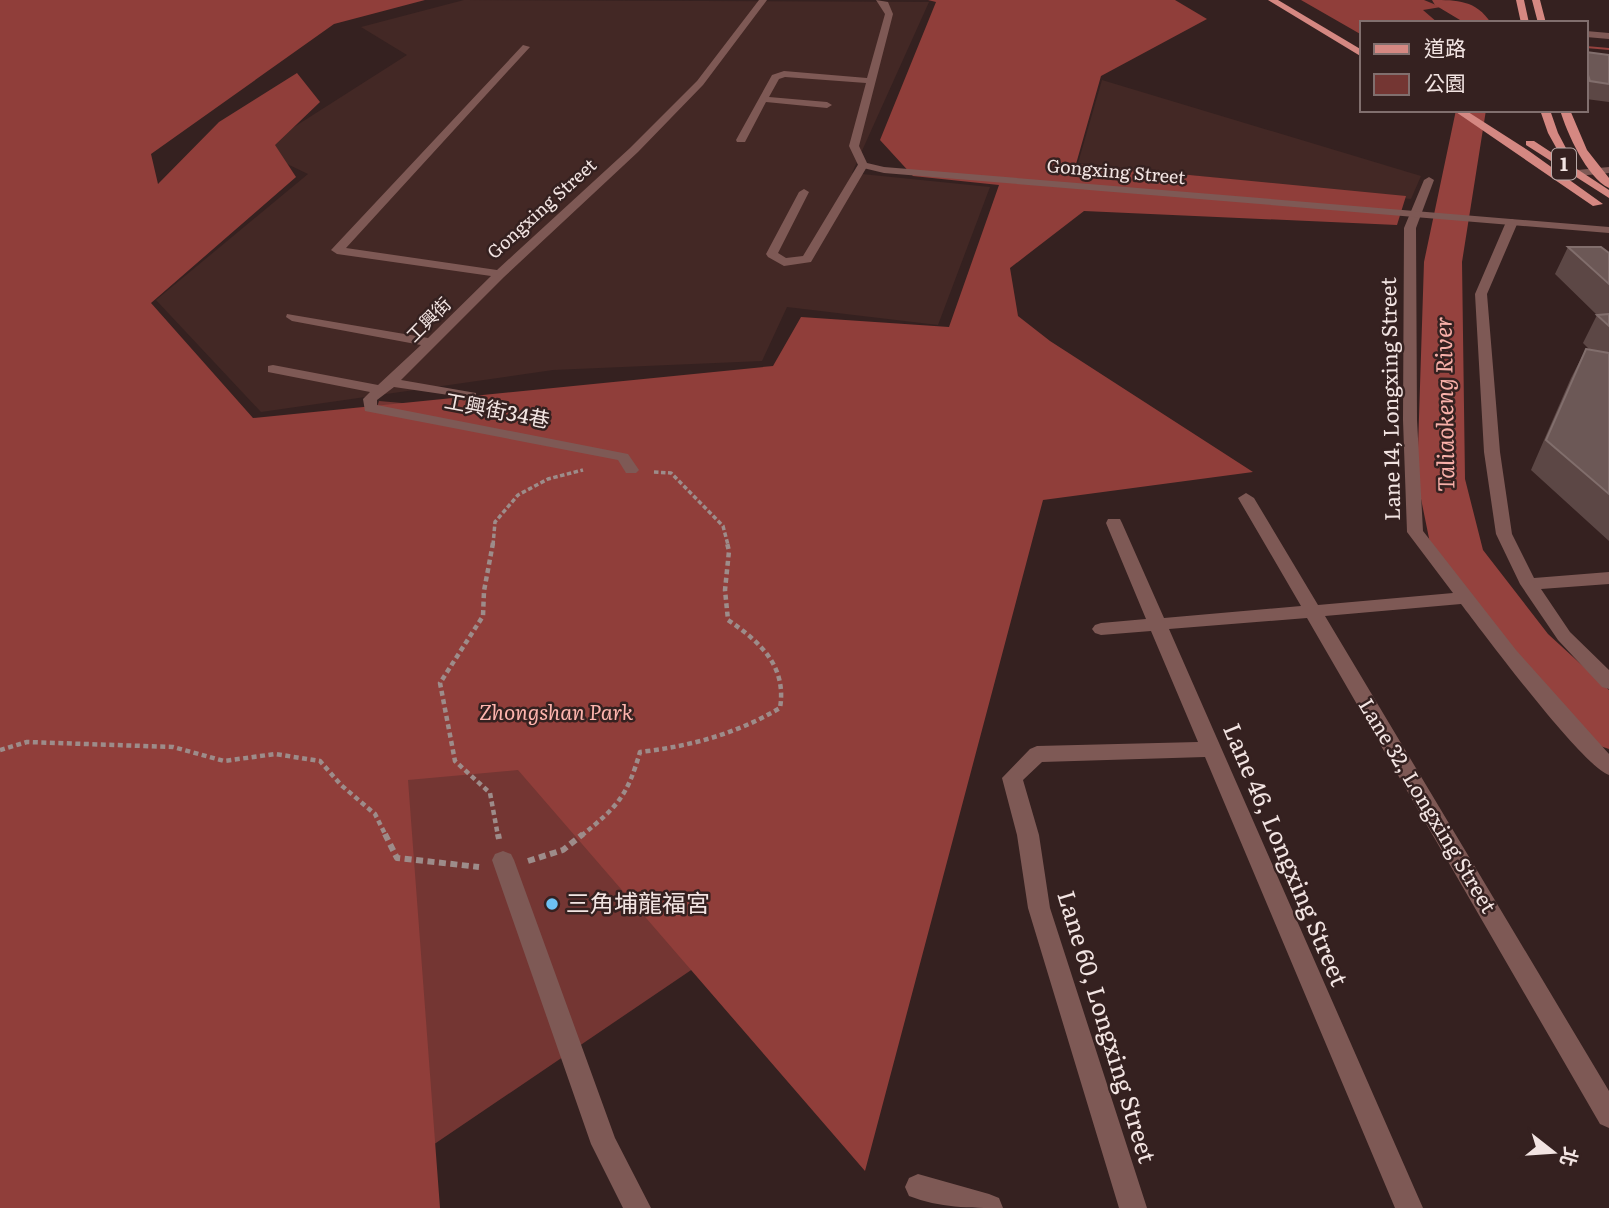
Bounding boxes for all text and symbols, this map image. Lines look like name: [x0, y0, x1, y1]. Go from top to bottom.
legend: [1360, 21, 1588, 112]
text: 道路: [1424, 31, 1466, 62]
text: 公園: [1424, 66, 1466, 97]
road number: 1: [1552, 148, 1576, 180]
street label: Gongxing Street: [480, 151, 602, 264]
street label: Gongxing Street: [1046, 151, 1187, 190]
street label: Lane 14, Longxing Street: [1371, 276, 1406, 521]
street label: 工興街: [399, 290, 457, 348]
water label: Taliaokeng River: [1424, 316, 1462, 492]
street label: 工興街34巷: [442, 383, 553, 434]
street label: Lane 32, Longxing Street: [1353, 691, 1506, 918]
park label: Zhongshan Park: [479, 695, 634, 726]
street label: Lane 46, Longxing Street: [1216, 717, 1359, 991]
place label: 三角埔龍福宮: [566, 884, 710, 919]
street label: Lane 60, Longxing Street: [1050, 886, 1167, 1167]
marker: 三角埔龍福宮: [544, 896, 560, 912]
north arrow: [1518, 1117, 1588, 1187]
text: 北: [1554, 1144, 1586, 1170]

